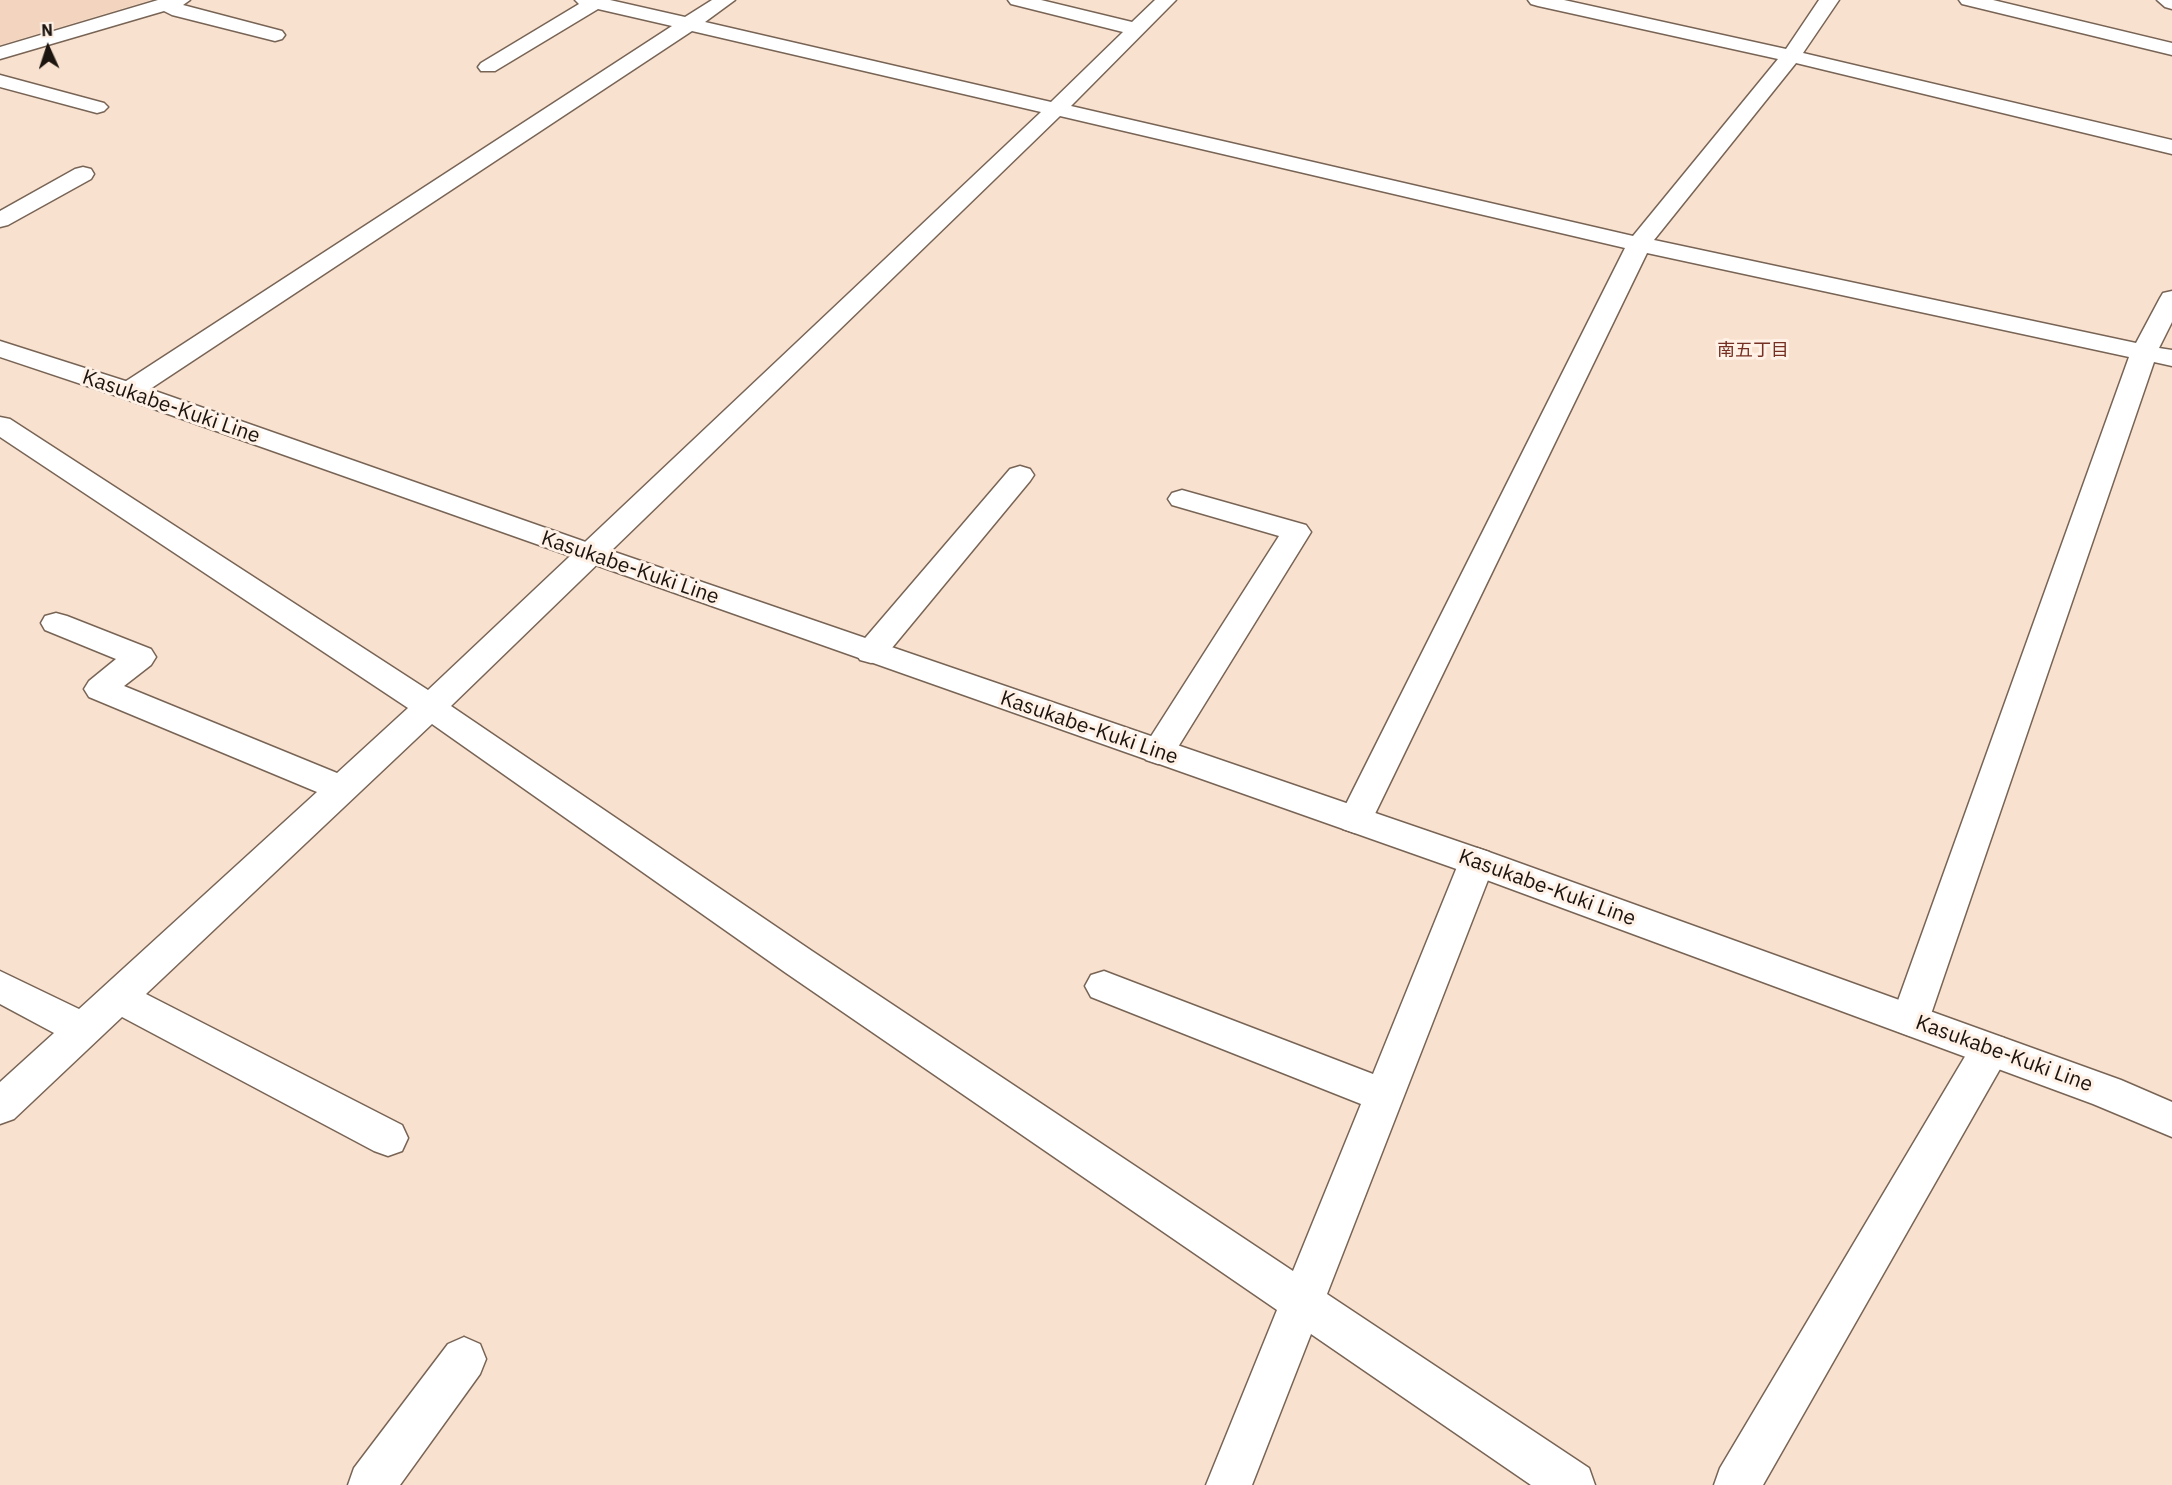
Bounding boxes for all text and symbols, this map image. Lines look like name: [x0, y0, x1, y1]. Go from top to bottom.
north arrow: [18, 18, 78, 78]
text: N: [41, 20, 53, 40]
district label: 南五丁目: [1717, 340, 1789, 362]
street label: Kasukabe-Kuki Line: [79, 365, 263, 449]
street label: Kasukabe-Kuki Line: [538, 526, 722, 610]
street label: Kasukabe-Kuki Line: [997, 686, 1181, 770]
street label: Kasukabe-Kuki Line: [1455, 844, 1639, 932]
street label: Kasukabe-Kuki Line: [1912, 1010, 2096, 1098]

